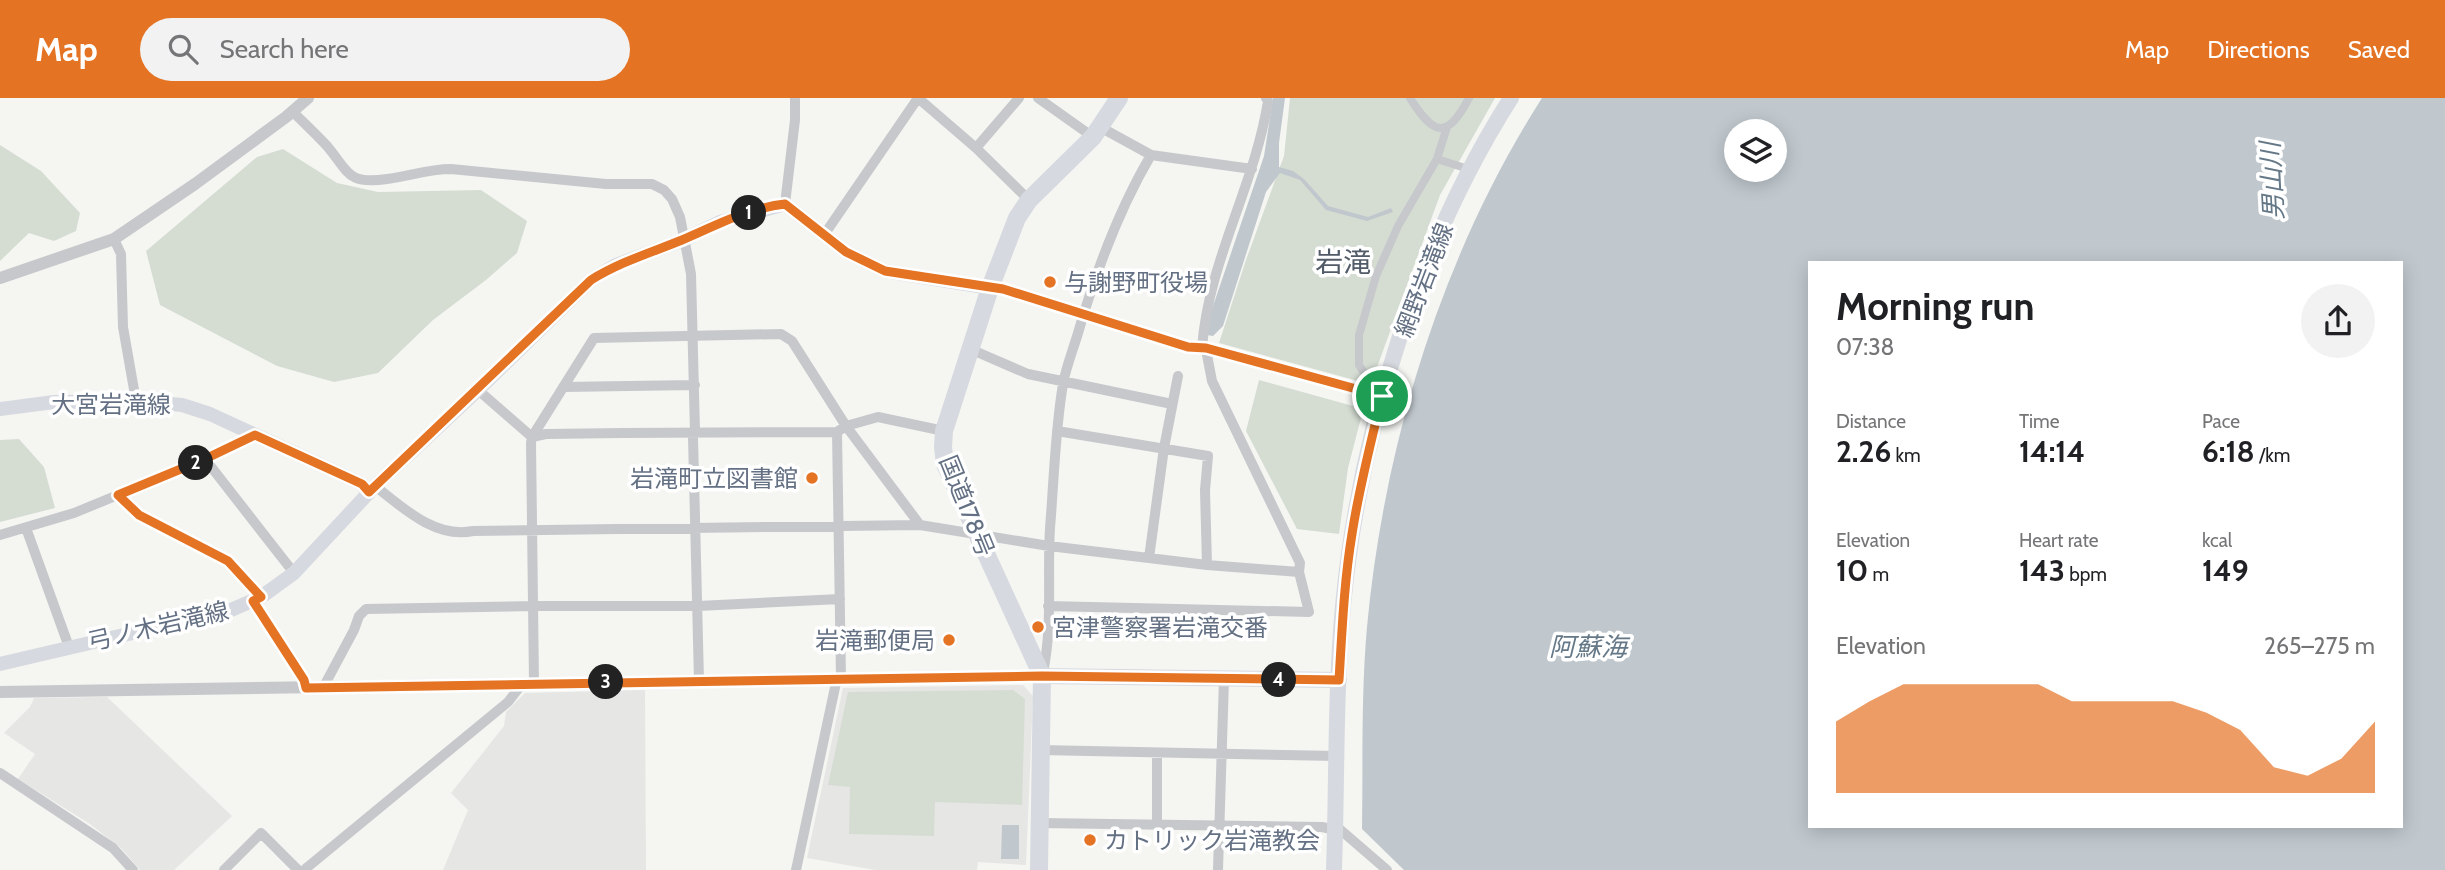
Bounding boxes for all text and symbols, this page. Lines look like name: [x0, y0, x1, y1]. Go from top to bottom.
search box: [140, 18, 630, 81]
text: Map: [35, 29, 98, 69]
icon: search: [164, 30, 202, 68]
text: Search here: [220, 33, 349, 65]
text: Map: [2125, 35, 2169, 64]
text: Directions: [2207, 35, 2310, 64]
text: Saved: [2348, 35, 2410, 64]
map controls: [1724, 119, 1787, 182]
button: layers: [1724, 119, 1787, 182]
water label: 男山川: [2254, 138, 2290, 221]
pin: 1: [732, 195, 766, 230]
text: 1: [745, 201, 752, 224]
street label: 網野岩滝線: [1389, 219, 1459, 341]
district label: 岩滝: [1315, 245, 1371, 279]
place label: 与謝野町役場: [1064, 268, 1208, 297]
marker: 与謝野町役場: [1042, 274, 1058, 290]
text: Morning run: [1836, 283, 2035, 330]
button: share: [2301, 284, 2375, 358]
text: 07:38: [1836, 333, 1895, 361]
pin: [1352, 366, 1412, 426]
icon: arrive: [1363, 377, 1401, 415]
street label: 大宮岩滝線: [51, 390, 171, 419]
text: Distance: [1836, 410, 1906, 433]
text: Time: [2019, 410, 2059, 433]
text: Pace: [2202, 410, 2240, 433]
text: 2.26: [1836, 433, 1891, 470]
text: 14:14: [2019, 433, 2085, 470]
text: 6:18: [2202, 433, 2255, 470]
text: km: [1891, 444, 1921, 467]
text: /km: [2255, 444, 2290, 467]
pin: 2: [178, 446, 214, 480]
text: 2: [190, 451, 201, 474]
street label: 国道178号: [934, 451, 1000, 561]
place label: 岩滝町立図書館: [630, 464, 798, 493]
marker: 岩滝町立図書館: [804, 470, 820, 486]
text: Elevation: [1836, 529, 1910, 552]
text: Heart rate: [2019, 529, 2099, 552]
text: kcal: [2202, 529, 2232, 552]
text: 10: [1836, 552, 1868, 589]
text: 143: [2019, 552, 2065, 589]
text: 149: [2202, 552, 2249, 589]
text: m: [1868, 563, 1889, 586]
text: bpm: [2065, 563, 2107, 586]
street label: 弓ノ木岩滝線: [85, 596, 231, 656]
place label: 宮津警察署岩滝交番: [1052, 613, 1268, 642]
marker: 宮津警察署岩滝交番: [1030, 619, 1046, 635]
place label: 岩滝郵便局: [815, 626, 935, 655]
water label: 阿蘇海: [1549, 631, 1631, 663]
marker: 岩滝郵便局: [941, 632, 957, 648]
text: Elevation: [1836, 632, 1926, 660]
text: 265–275 m: [2264, 632, 2375, 660]
pin: 4: [1262, 662, 1296, 698]
pin: 3: [588, 664, 624, 700]
text: 4: [1273, 668, 1284, 691]
text: 3: [600, 670, 611, 693]
place label: カトリック岩滝教会: [1104, 826, 1320, 855]
marker: カトリック岩滝教会: [1082, 832, 1098, 848]

